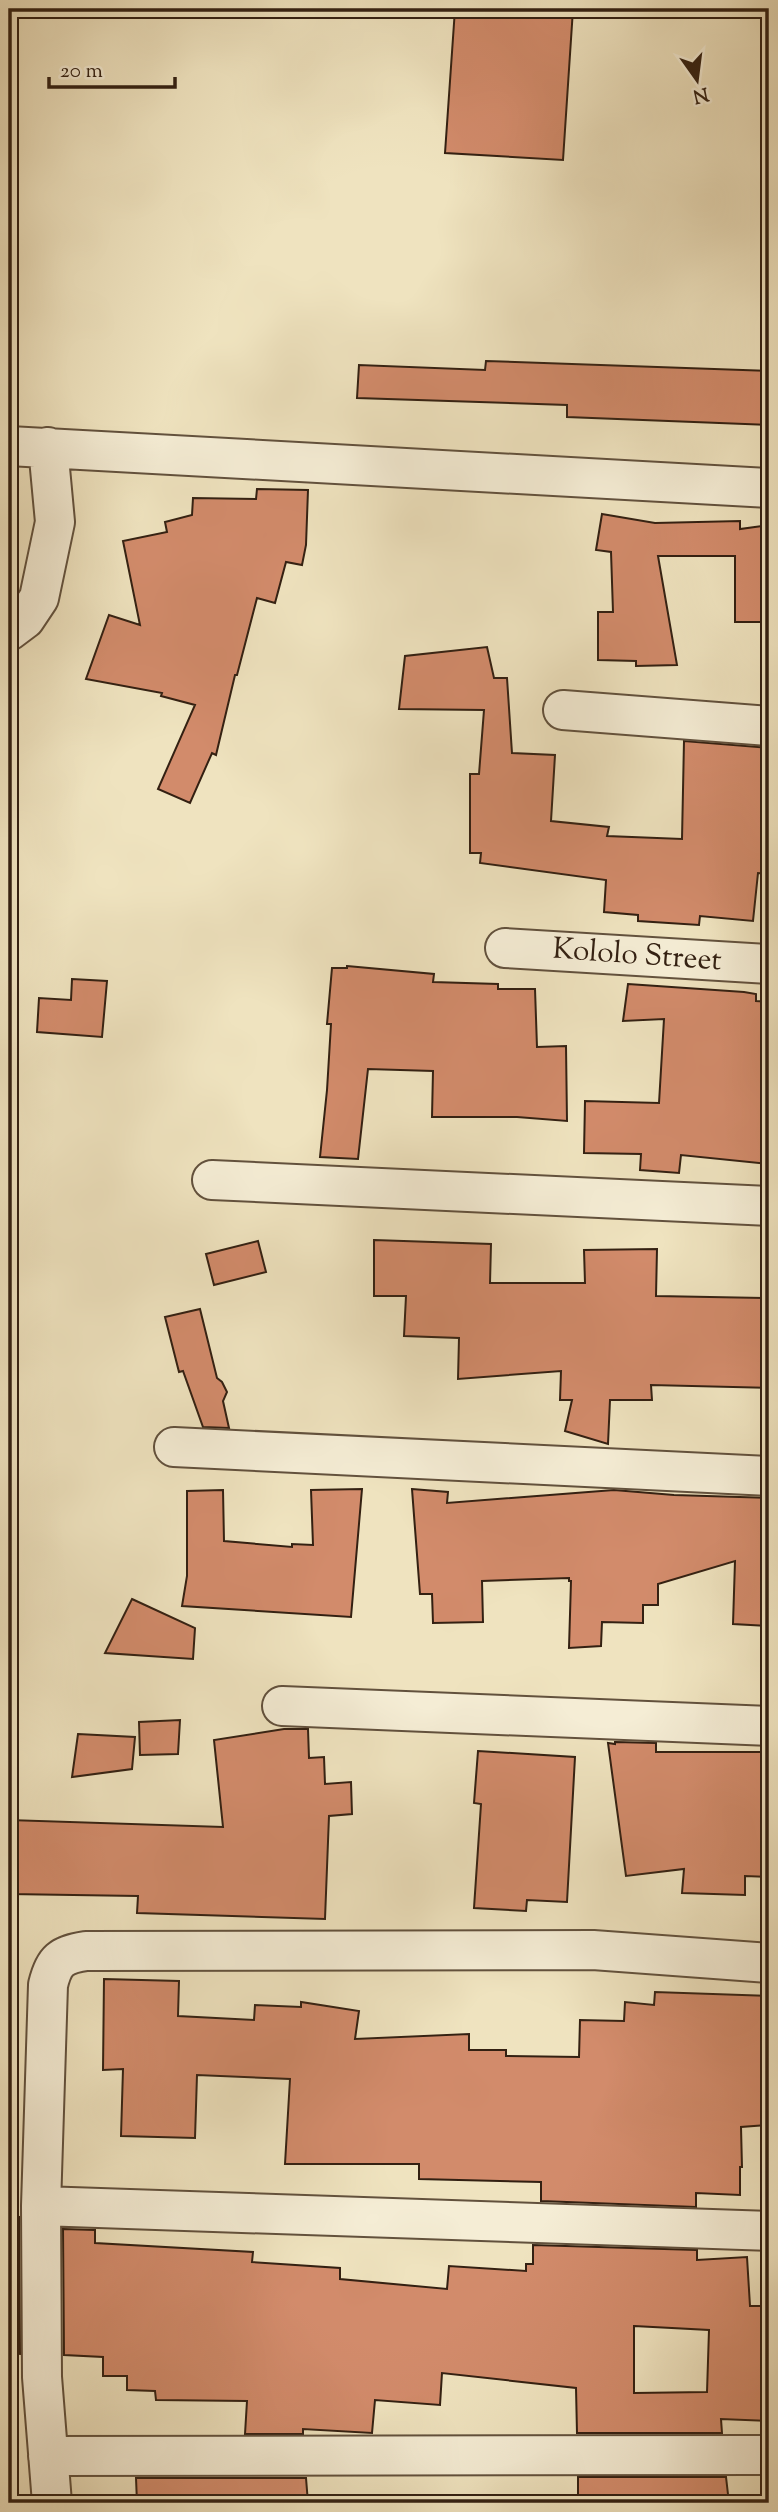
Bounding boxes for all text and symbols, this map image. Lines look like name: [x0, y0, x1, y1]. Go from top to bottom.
scale bar: [49, 46, 175, 90]
north arrow: [662, 46, 732, 116]
text: 20 m: [60, 57, 103, 87]
text: N: [690, 79, 711, 109]
street label: Kololo Street: [551, 929, 723, 983]

